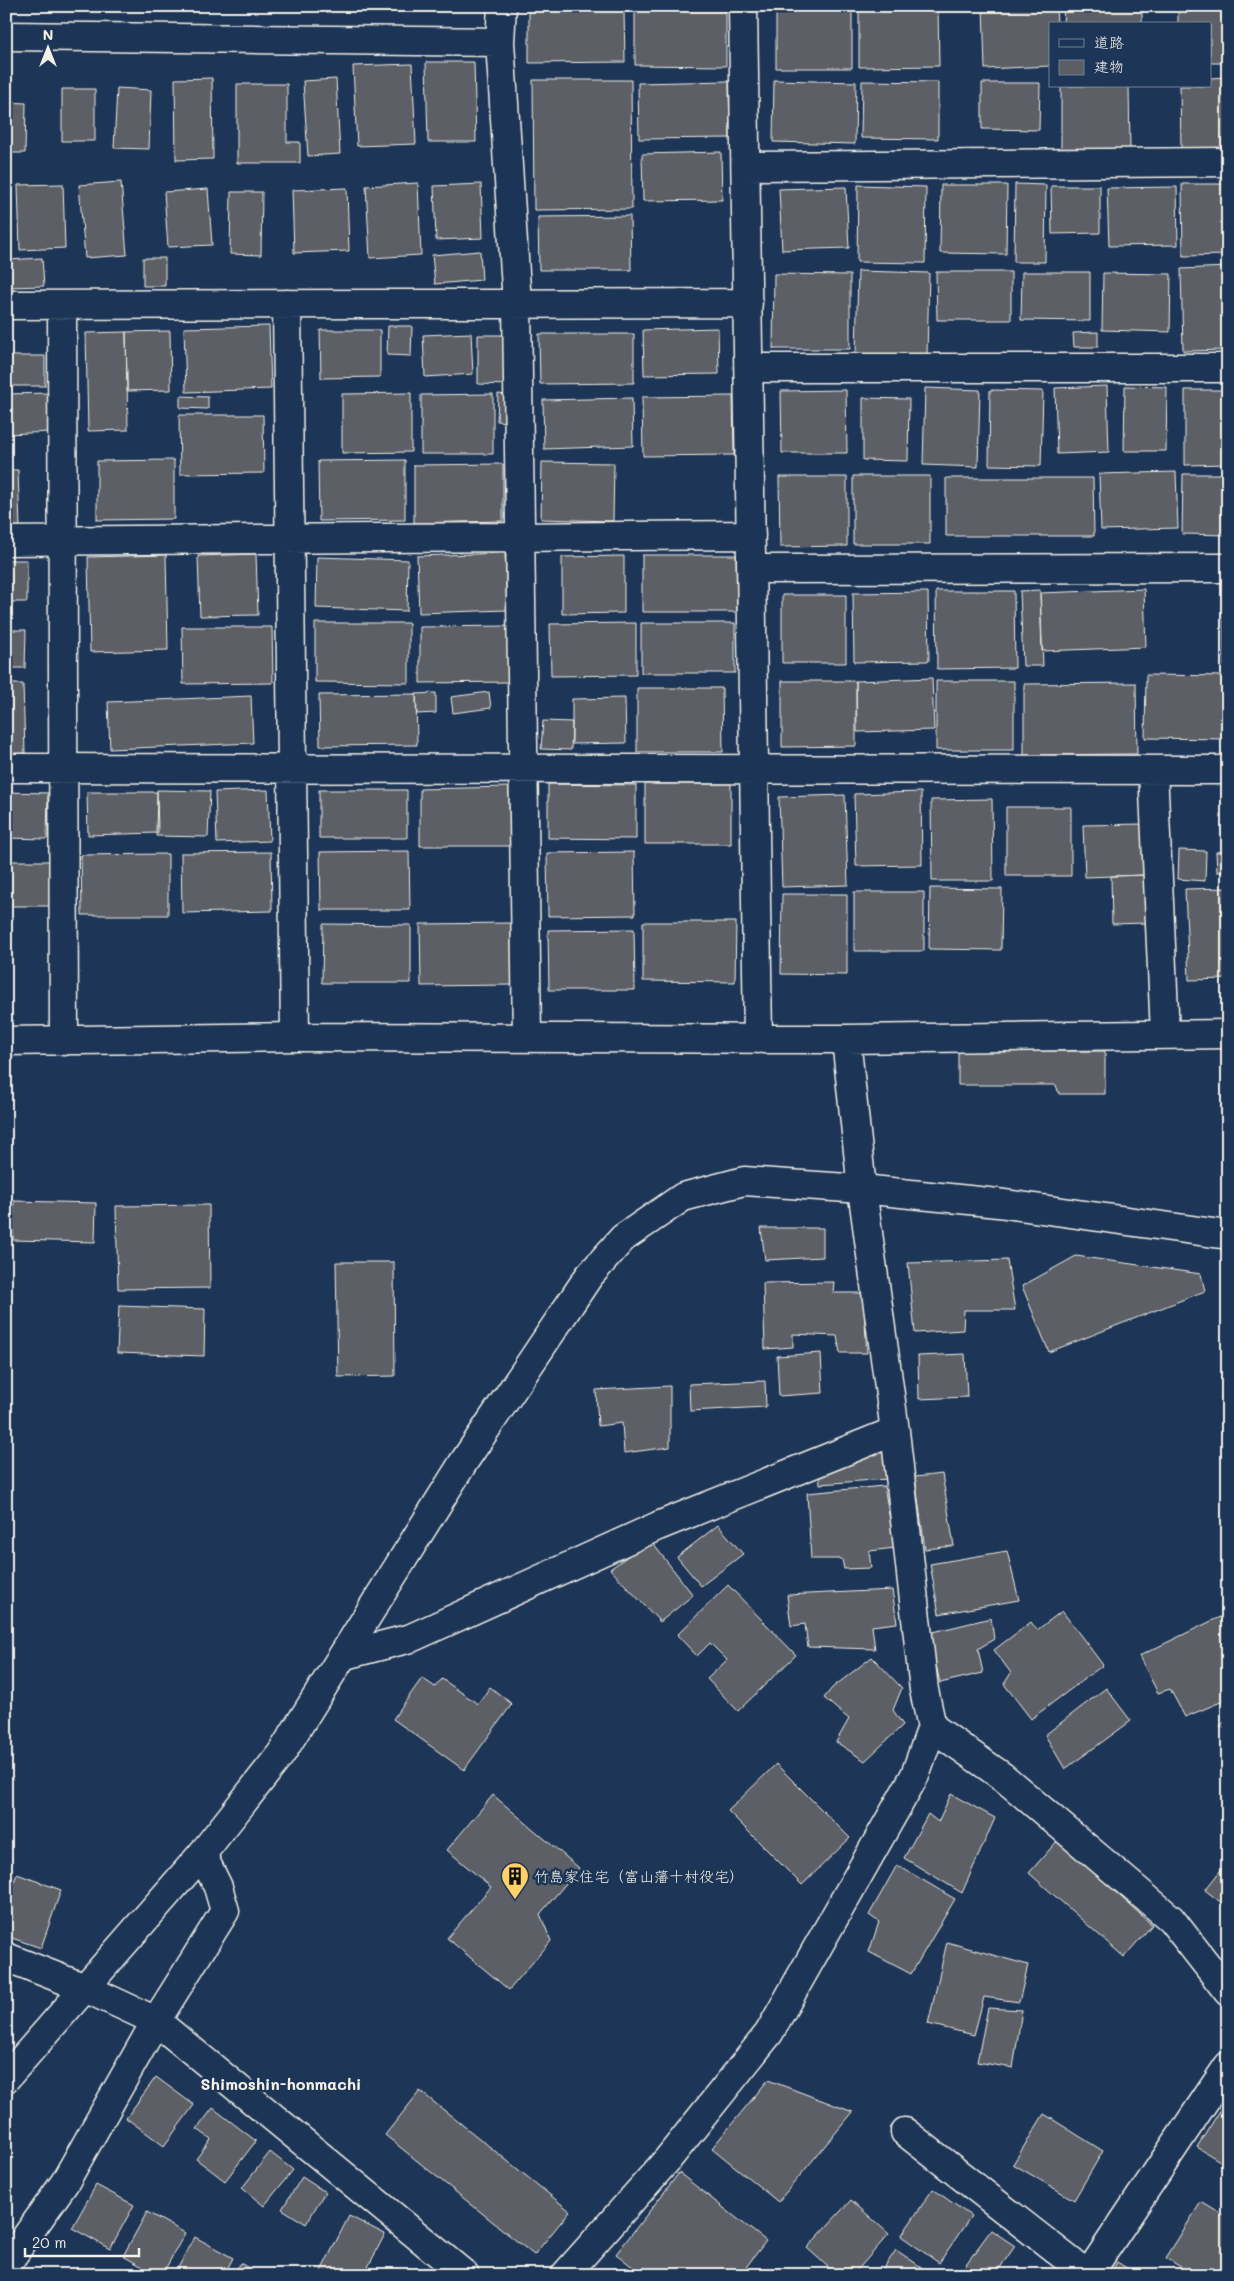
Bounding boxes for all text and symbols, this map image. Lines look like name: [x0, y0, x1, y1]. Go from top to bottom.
north arrow: [22, 22, 72, 72]
legend: [1049, 22, 1212, 88]
text: N: [43, 25, 53, 44]
text: 道路: [1094, 32, 1124, 52]
text: 建物: [1094, 56, 1124, 76]
building icon: 竹島家住宅（富山藩十村役宅）: [500, 1861, 530, 1900]
place label: 竹島家住宅（富山藩十村役宅）: [534, 1866, 744, 1886]
district label: Shimoshin-honmachi: [201, 2073, 361, 2094]
scale bar: [25, 2226, 139, 2258]
text: 20 m: [32, 2232, 66, 2252]

